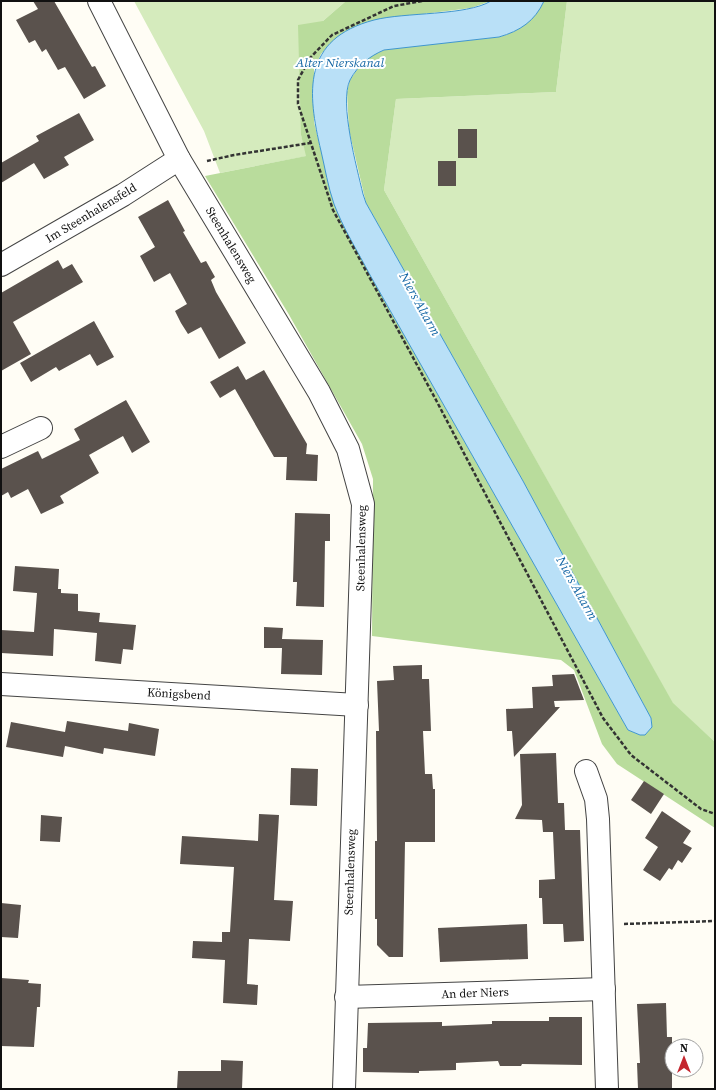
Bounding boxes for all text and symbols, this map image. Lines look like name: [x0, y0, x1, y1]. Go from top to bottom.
water label: Alter Nierskanal: [295, 54, 385, 71]
street label: Im Steenhalensfeld: [43, 179, 140, 246]
street label: Steenhalensweg: [202, 204, 260, 286]
water label: Niers Altarm: [395, 268, 445, 339]
street label: Steenhalensweg: [352, 505, 370, 591]
water label: Niers Altarm: [552, 552, 602, 623]
street label: Königsbend: [147, 684, 211, 704]
street label: Steenhalensweg: [341, 829, 359, 915]
street label: An der Niers: [441, 984, 509, 1002]
north arrow: [664, 1038, 704, 1078]
text: N: [680, 1041, 688, 1056]

